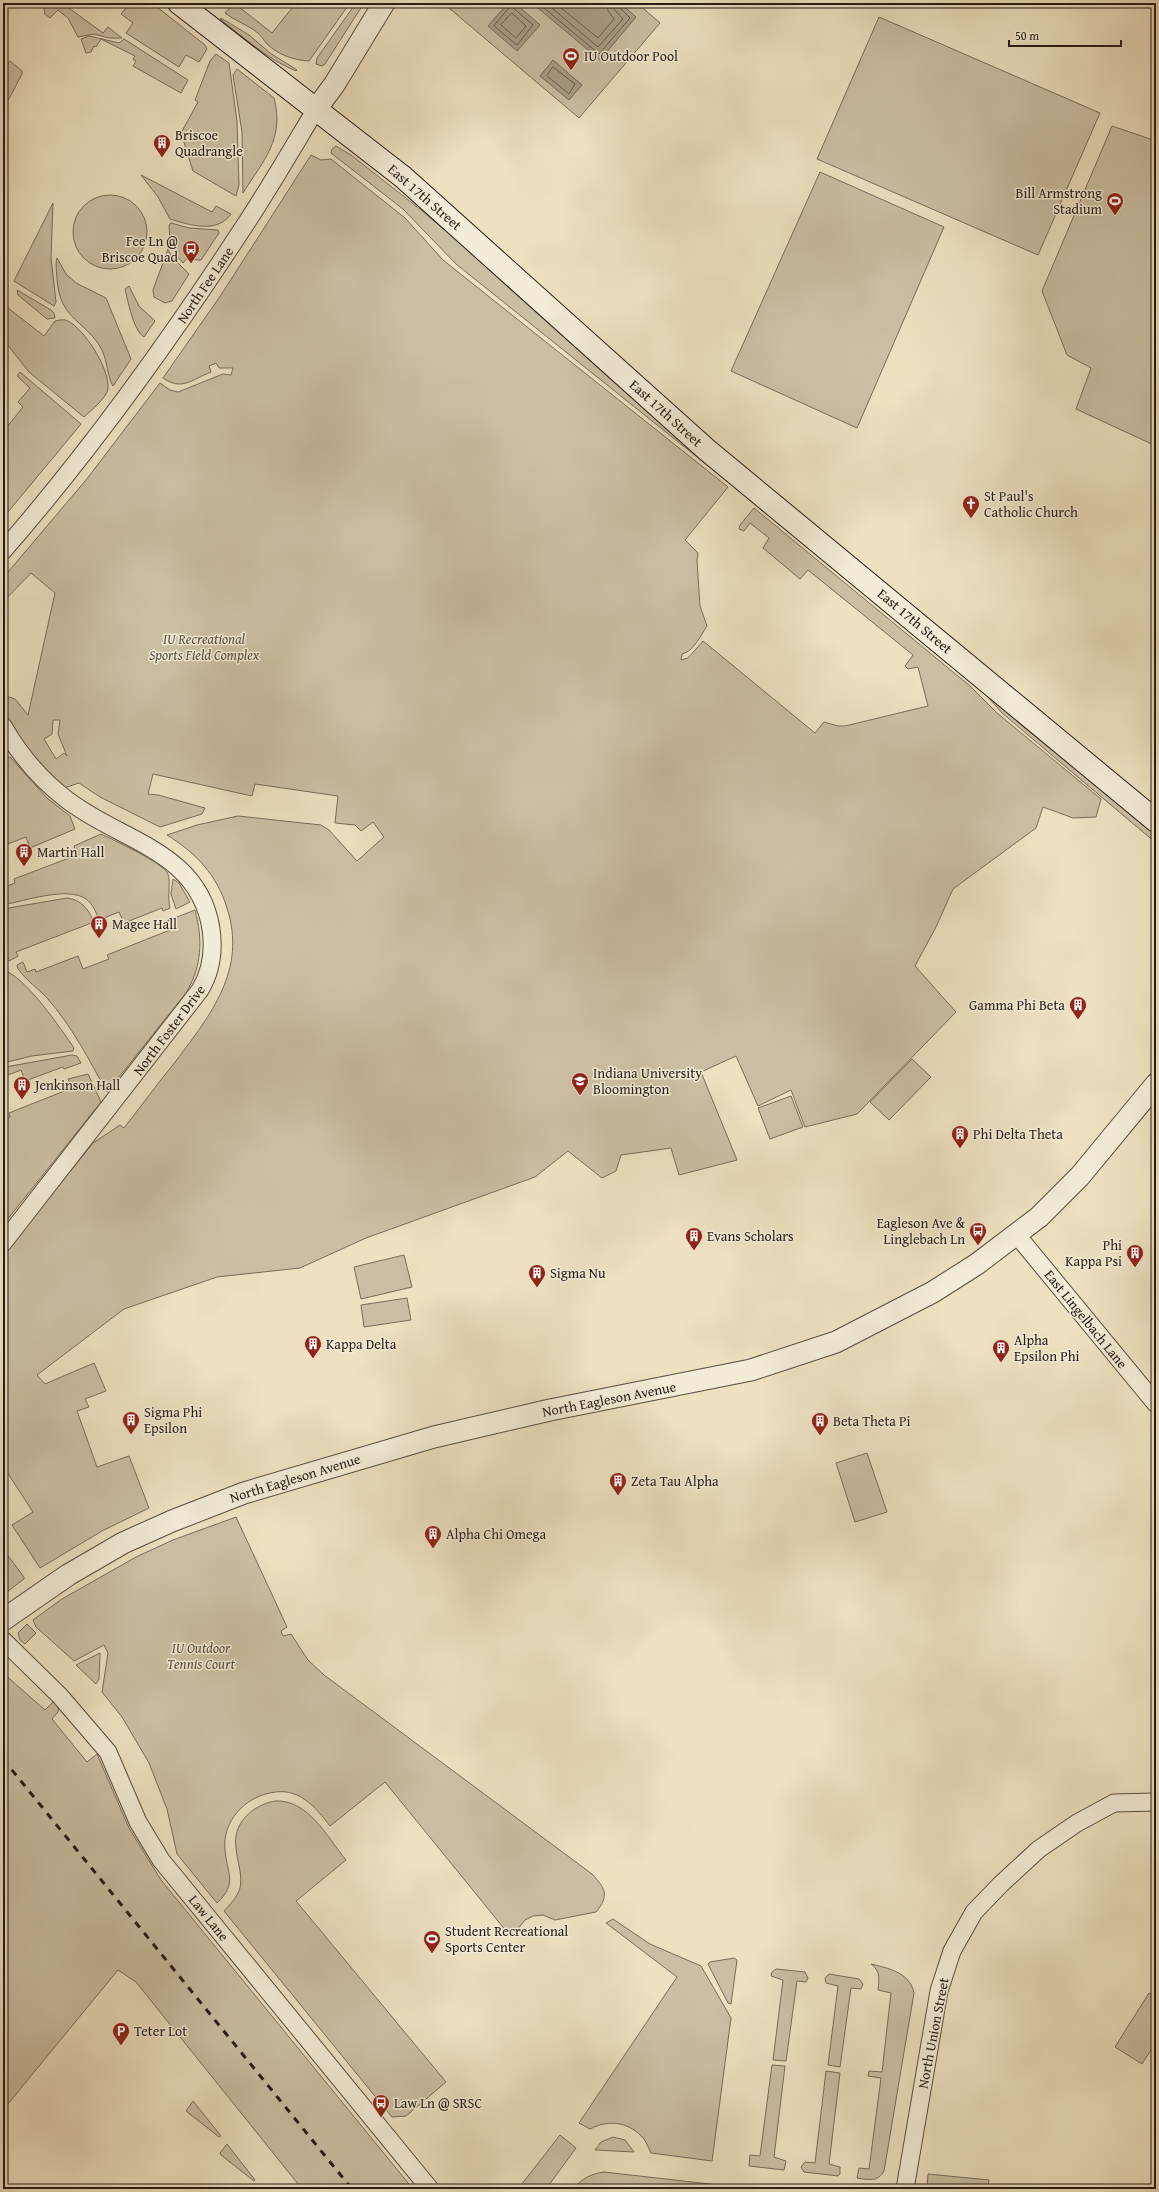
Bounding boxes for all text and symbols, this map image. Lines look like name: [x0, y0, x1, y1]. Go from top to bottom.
scale bar: [1009, 22, 1121, 48]
text: 50 m: [1015, 27, 1039, 44]
sports icon: IU Outdoor Pool: [561, 46, 581, 71]
place label: IU Outdoor Pool: [584, 46, 678, 66]
place label: Briscoe Quadrangle: [175, 125, 243, 161]
building icon: Briscoe Quadrangle: [152, 133, 172, 158]
street label: East 17th Street: [384, 159, 466, 235]
place label: Bill Armstrong Stadium: [1015, 183, 1103, 219]
sports icon: Bill Armstrong Stadium: [1105, 191, 1125, 216]
place label: Fee Ln @ Briscoe Quad: [102, 231, 179, 267]
bus stop icon: Fee Ln @ Briscoe Quad: [181, 239, 201, 264]
street label: North Fee Lane: [172, 242, 238, 327]
street label: East 17th Street: [625, 375, 707, 451]
place label: St Paul's Catholic Church: [984, 486, 1078, 522]
church icon: St Paul's Catholic Church: [961, 494, 981, 519]
street label: East 17th Street: [873, 584, 957, 658]
park label: IU Recreational Sports Field Complex: [149, 629, 260, 665]
building icon: Martin Hall: [14, 842, 34, 867]
place label: Martin Hall: [37, 842, 105, 862]
building icon: Magee Hall: [89, 914, 109, 939]
place label: Magee Hall: [112, 914, 177, 934]
street label: North Foster Drive: [128, 980, 210, 1079]
place label: Gamma Phi Beta: [969, 995, 1065, 1015]
building icon: Gamma Phi Beta: [1068, 995, 1088, 1020]
place label: Indiana University Bloomington: [593, 1063, 702, 1099]
school or university icon: Indiana University Bloomington: [570, 1071, 590, 1096]
building icon: Jenkinson Hall: [12, 1075, 32, 1100]
place label: Jenkinson Hall: [33, 1075, 120, 1095]
building icon: Phi Delta Theta: [950, 1124, 970, 1149]
place label: Phi Delta Theta: [973, 1124, 1063, 1144]
place label: Eagleson Ave & Linglebach Ln: [877, 1213, 966, 1249]
bus stop icon: Eagleson Ave & Linglebach Ln: [968, 1221, 988, 1246]
building icon: Evans Scholars: [684, 1226, 704, 1251]
place label: Evans Scholars: [707, 1226, 794, 1246]
place label: Phi Kappa Psi: [1065, 1235, 1122, 1271]
building icon: Phi Kappa Psi: [1125, 1243, 1145, 1268]
building icon: Sigma Nu: [527, 1263, 547, 1288]
place label: Sigma Nu: [550, 1263, 606, 1283]
street label: East Lingelbach Lane: [1040, 1265, 1132, 1373]
place label: Alpha Epsilon Phi: [1014, 1330, 1080, 1366]
building icon: Kappa Delta: [303, 1334, 323, 1359]
place label: Kappa Delta: [326, 1334, 397, 1354]
building icon: Alpha Epsilon Phi: [991, 1338, 1011, 1363]
street label: North Eagleson Avenue: [540, 1376, 678, 1422]
place label: Sigma Phi Epsilon: [144, 1402, 202, 1438]
building icon: Sigma Phi Epsilon: [121, 1410, 141, 1435]
building icon: Beta Theta Pi: [810, 1411, 830, 1436]
place label: Beta Theta Pi: [833, 1411, 911, 1431]
street label: North Eagleson Avenue: [227, 1448, 363, 1507]
building icon: Zeta Tau Alpha: [608, 1471, 628, 1496]
place label: Zeta Tau Alpha: [631, 1471, 719, 1491]
building icon: Alpha Chi Omega: [423, 1524, 443, 1549]
place label: Alpha Chi Omega: [446, 1524, 546, 1544]
park label: IU Outdoor Tennis Court: [167, 1638, 235, 1674]
street label: Law Lane: [184, 1891, 234, 1946]
place label: Student Recreational Sports Center: [445, 1921, 568, 1957]
sports icon: Student Recreational Sports Center: [422, 1929, 442, 1954]
street label: North Union Street: [912, 1976, 954, 2090]
parking icon: Teter Lot: [111, 2021, 131, 2046]
place label: Teter Lot: [134, 2021, 187, 2041]
bus stop icon: Law Ln @ SRSC: [371, 2093, 391, 2118]
place label: Law Ln @ SRSC: [394, 2093, 482, 2113]

